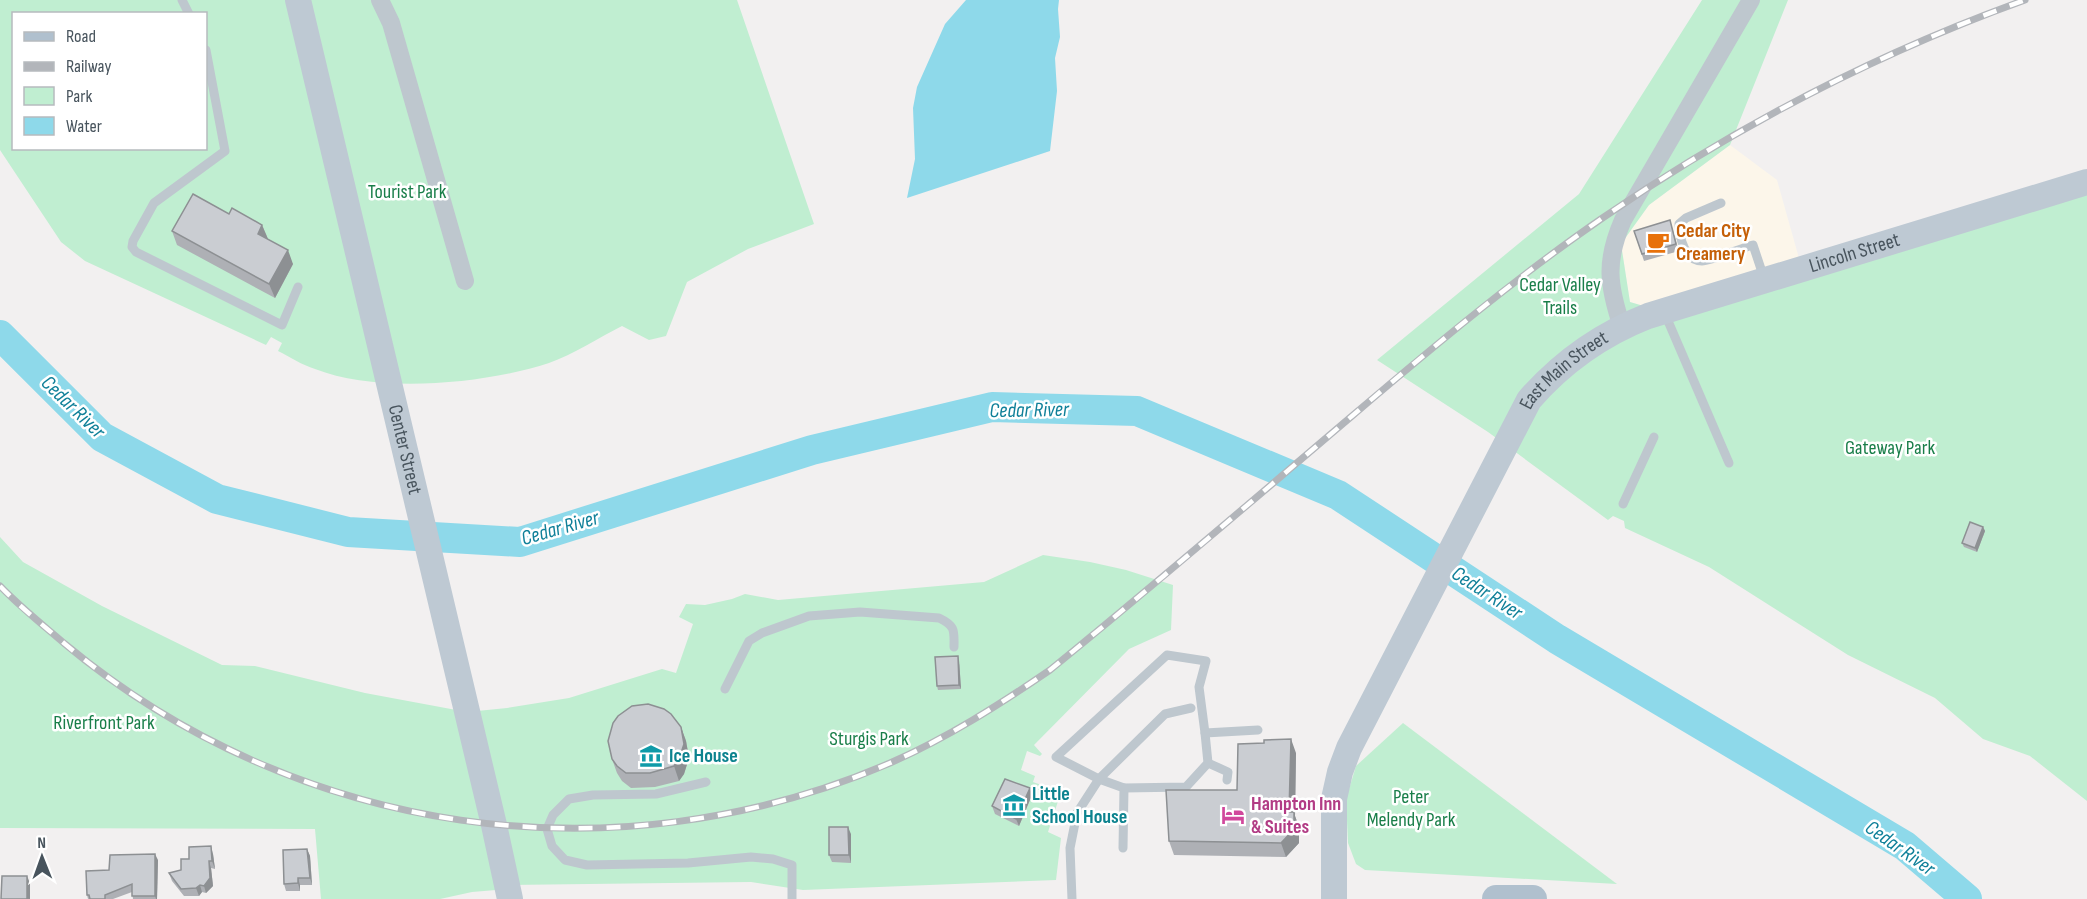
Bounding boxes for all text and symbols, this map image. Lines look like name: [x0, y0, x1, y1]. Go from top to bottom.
legend: [12, 12, 207, 150]
text: Road: [66, 26, 96, 47]
text: Railway: [66, 56, 111, 77]
text: Park: [66, 86, 92, 107]
text: Water: [66, 116, 102, 137]
park label: Tourist Park: [368, 180, 447, 204]
place label: Cedar City Creamery: [1676, 219, 1751, 266]
street label: Lincoln Street: [1806, 228, 1903, 278]
cafe icon: Cedar City Creamery: [1645, 229, 1671, 255]
park label: Cedar Valley Trails: [1519, 273, 1601, 320]
street label: East Main Street: [1514, 326, 1612, 413]
water label: Cedar River: [36, 370, 111, 444]
water label: Cedar River: [989, 397, 1070, 423]
street label: Center Street: [383, 402, 427, 497]
park label: Gateway Park: [1845, 436, 1935, 460]
water label: Cedar River: [518, 505, 603, 551]
water label: Cedar River: [1447, 561, 1528, 626]
park label: Riverfront Park: [53, 711, 155, 735]
park label: Sturgis Park: [829, 727, 909, 751]
museum icon: Ice House: [638, 743, 664, 769]
place label: Ice House: [669, 744, 738, 768]
place label: Little School House: [1032, 782, 1127, 829]
park label: Peter Melendy Park: [1367, 785, 1456, 832]
museum icon: Little School House: [1001, 792, 1027, 818]
place label: Hampton Inn & Suites: [1251, 792, 1341, 839]
hotel icon: Hampton Inn & Suites: [1220, 802, 1246, 828]
water label: Cedar River: [1860, 815, 1941, 882]
north arrow: [12, 827, 72, 887]
text: N: [37, 834, 46, 853]

